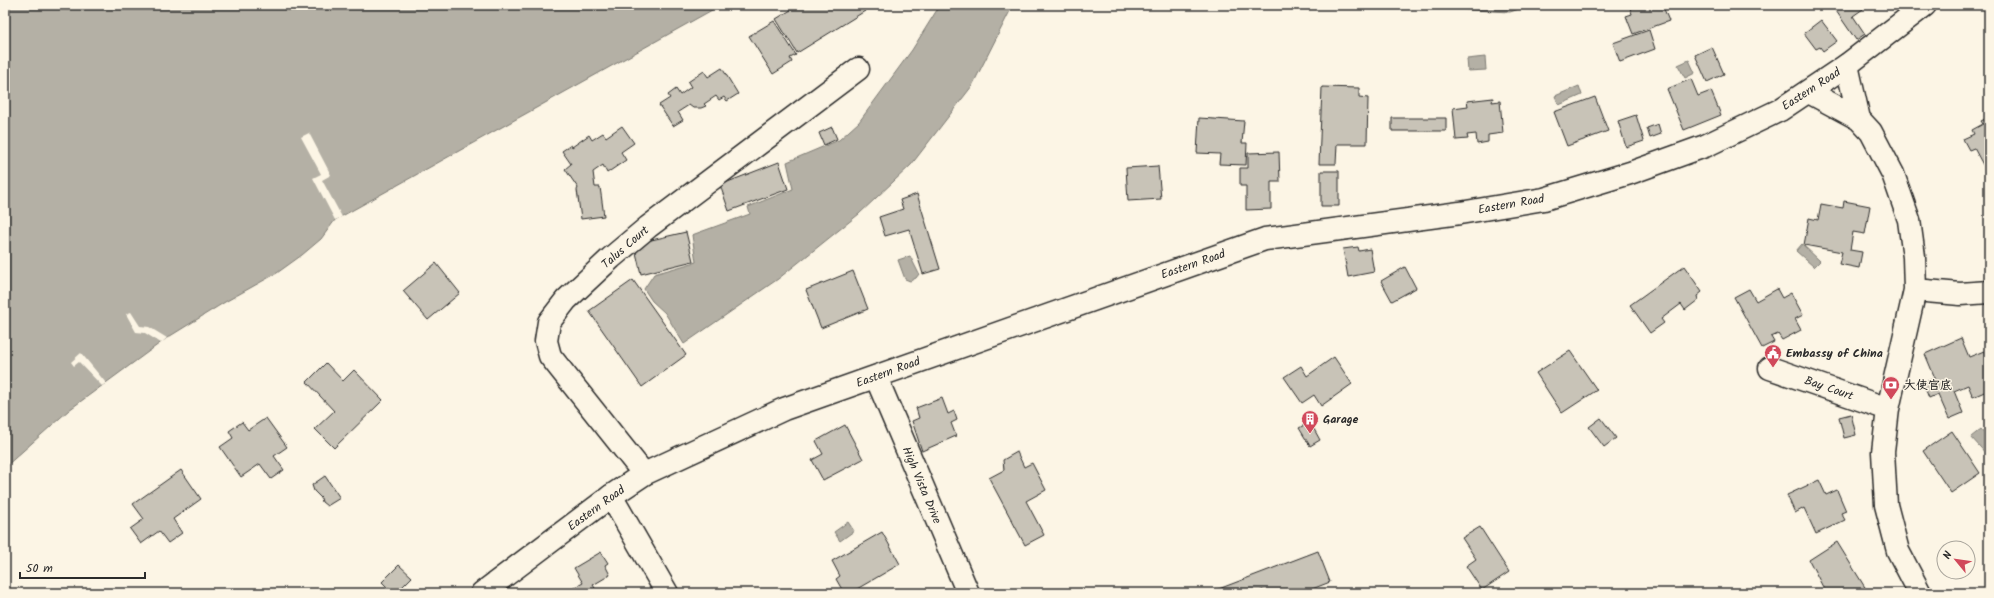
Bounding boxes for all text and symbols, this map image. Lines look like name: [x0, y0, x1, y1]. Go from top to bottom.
street label: Eastern Road: [1778, 63, 1845, 116]
street label: Eastern Road: [1476, 189, 1547, 220]
street label: Talus Court: [597, 221, 654, 273]
street label: Eastern Road: [1158, 244, 1229, 284]
public building icon: Embassy of China: [1763, 343, 1783, 368]
place label: Embassy of China: [1786, 344, 1883, 363]
street label: Eastern Road: [853, 352, 924, 393]
street label: Bay Court: [1802, 371, 1856, 406]
bank icon: 大使官底: [1881, 375, 1901, 400]
place label: 大使官底: [1904, 376, 1952, 395]
building icon: Garage: [1300, 409, 1320, 434]
place label: Garage: [1323, 410, 1359, 429]
street label: High Vista Drive: [897, 444, 947, 527]
street label: Eastern Road: [564, 480, 630, 536]
north arrow: [1936, 540, 1976, 580]
text: N: [1939, 548, 1958, 563]
scale bar: [20, 554, 145, 580]
text: 50 m: [26, 559, 53, 578]

